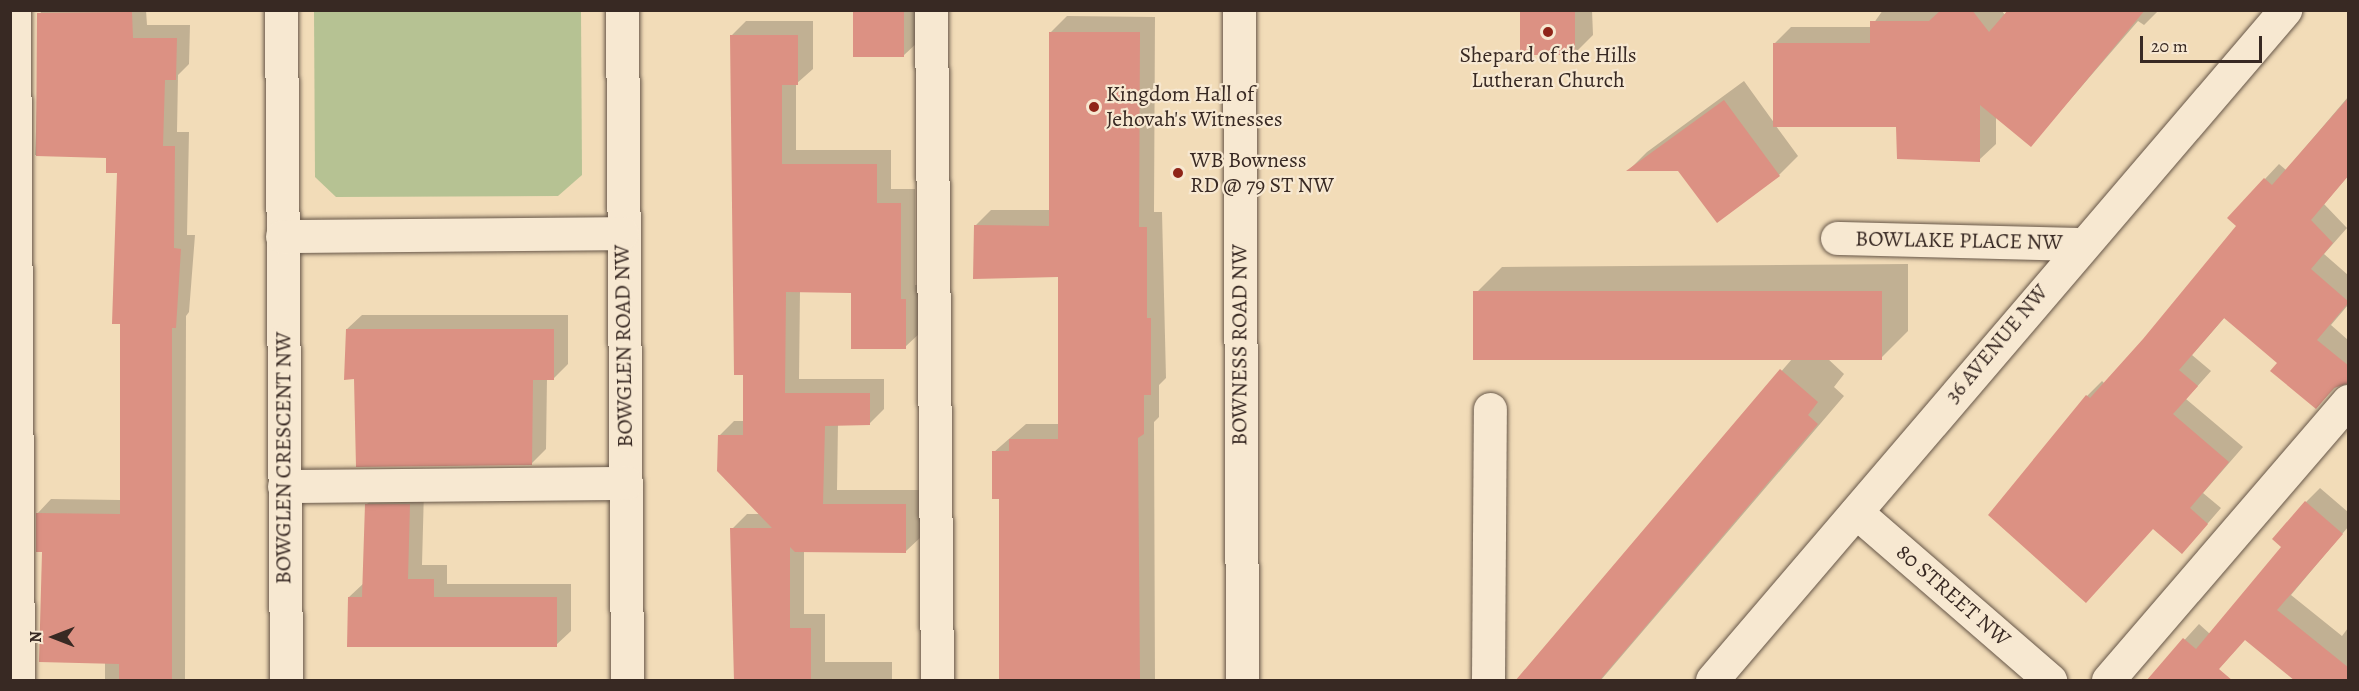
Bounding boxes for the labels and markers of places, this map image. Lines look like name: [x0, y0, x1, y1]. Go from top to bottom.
marker: Shepard of the Hills Lutheran Church: [1541, 25, 1555, 39]
place label: Shepard of the Hills Lutheran Church: [1459, 42, 1637, 94]
place label: Kingdom Hall of Jehovah's Witnesses: [1106, 81, 1283, 132]
marker: Kingdom Hall of Jehovah's Witnesses: [1087, 100, 1101, 114]
place label: WB Bowness RD @ 79 ST NW: [1190, 147, 1334, 198]
marker: WB Bowness RD @ 79 ST NW: [1171, 166, 1185, 180]

